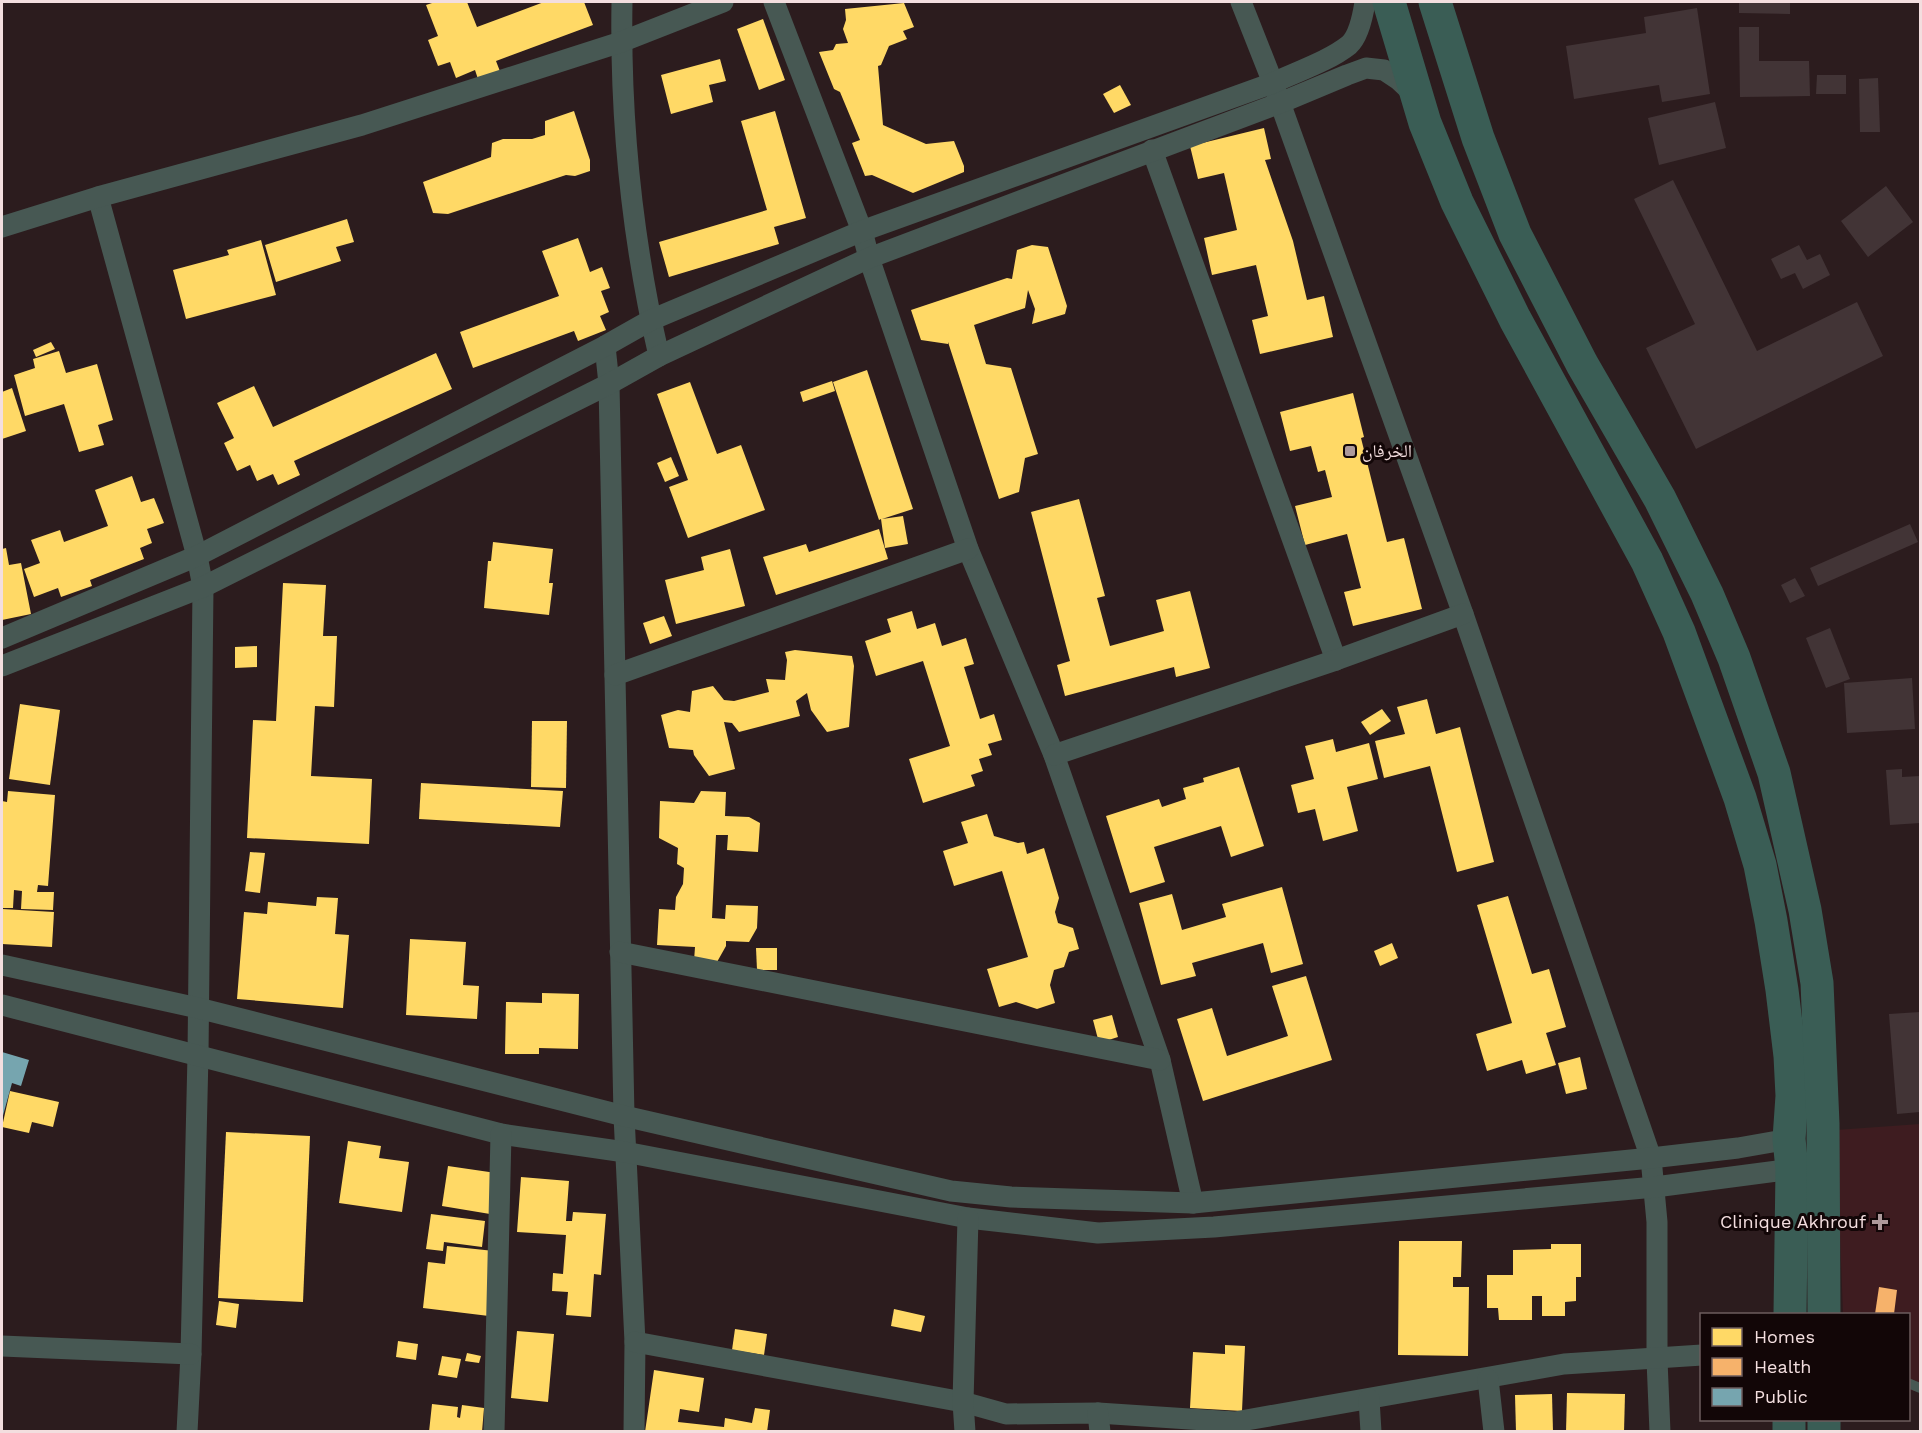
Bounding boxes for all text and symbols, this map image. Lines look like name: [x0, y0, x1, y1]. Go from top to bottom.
place label: الخرفان: [1362, 440, 1412, 462]
marker: الخرفان: [1343, 444, 1357, 458]
place label: Clinique Akhrouf: [1720, 1211, 1866, 1232]
marker: Clinique Akhrouf: [1871, 1213, 1889, 1231]
legend: [1700, 1313, 1910, 1421]
text: Homes: [1754, 1326, 1815, 1347]
text: Health: [1754, 1356, 1811, 1377]
text: Public: [1754, 1386, 1808, 1407]

